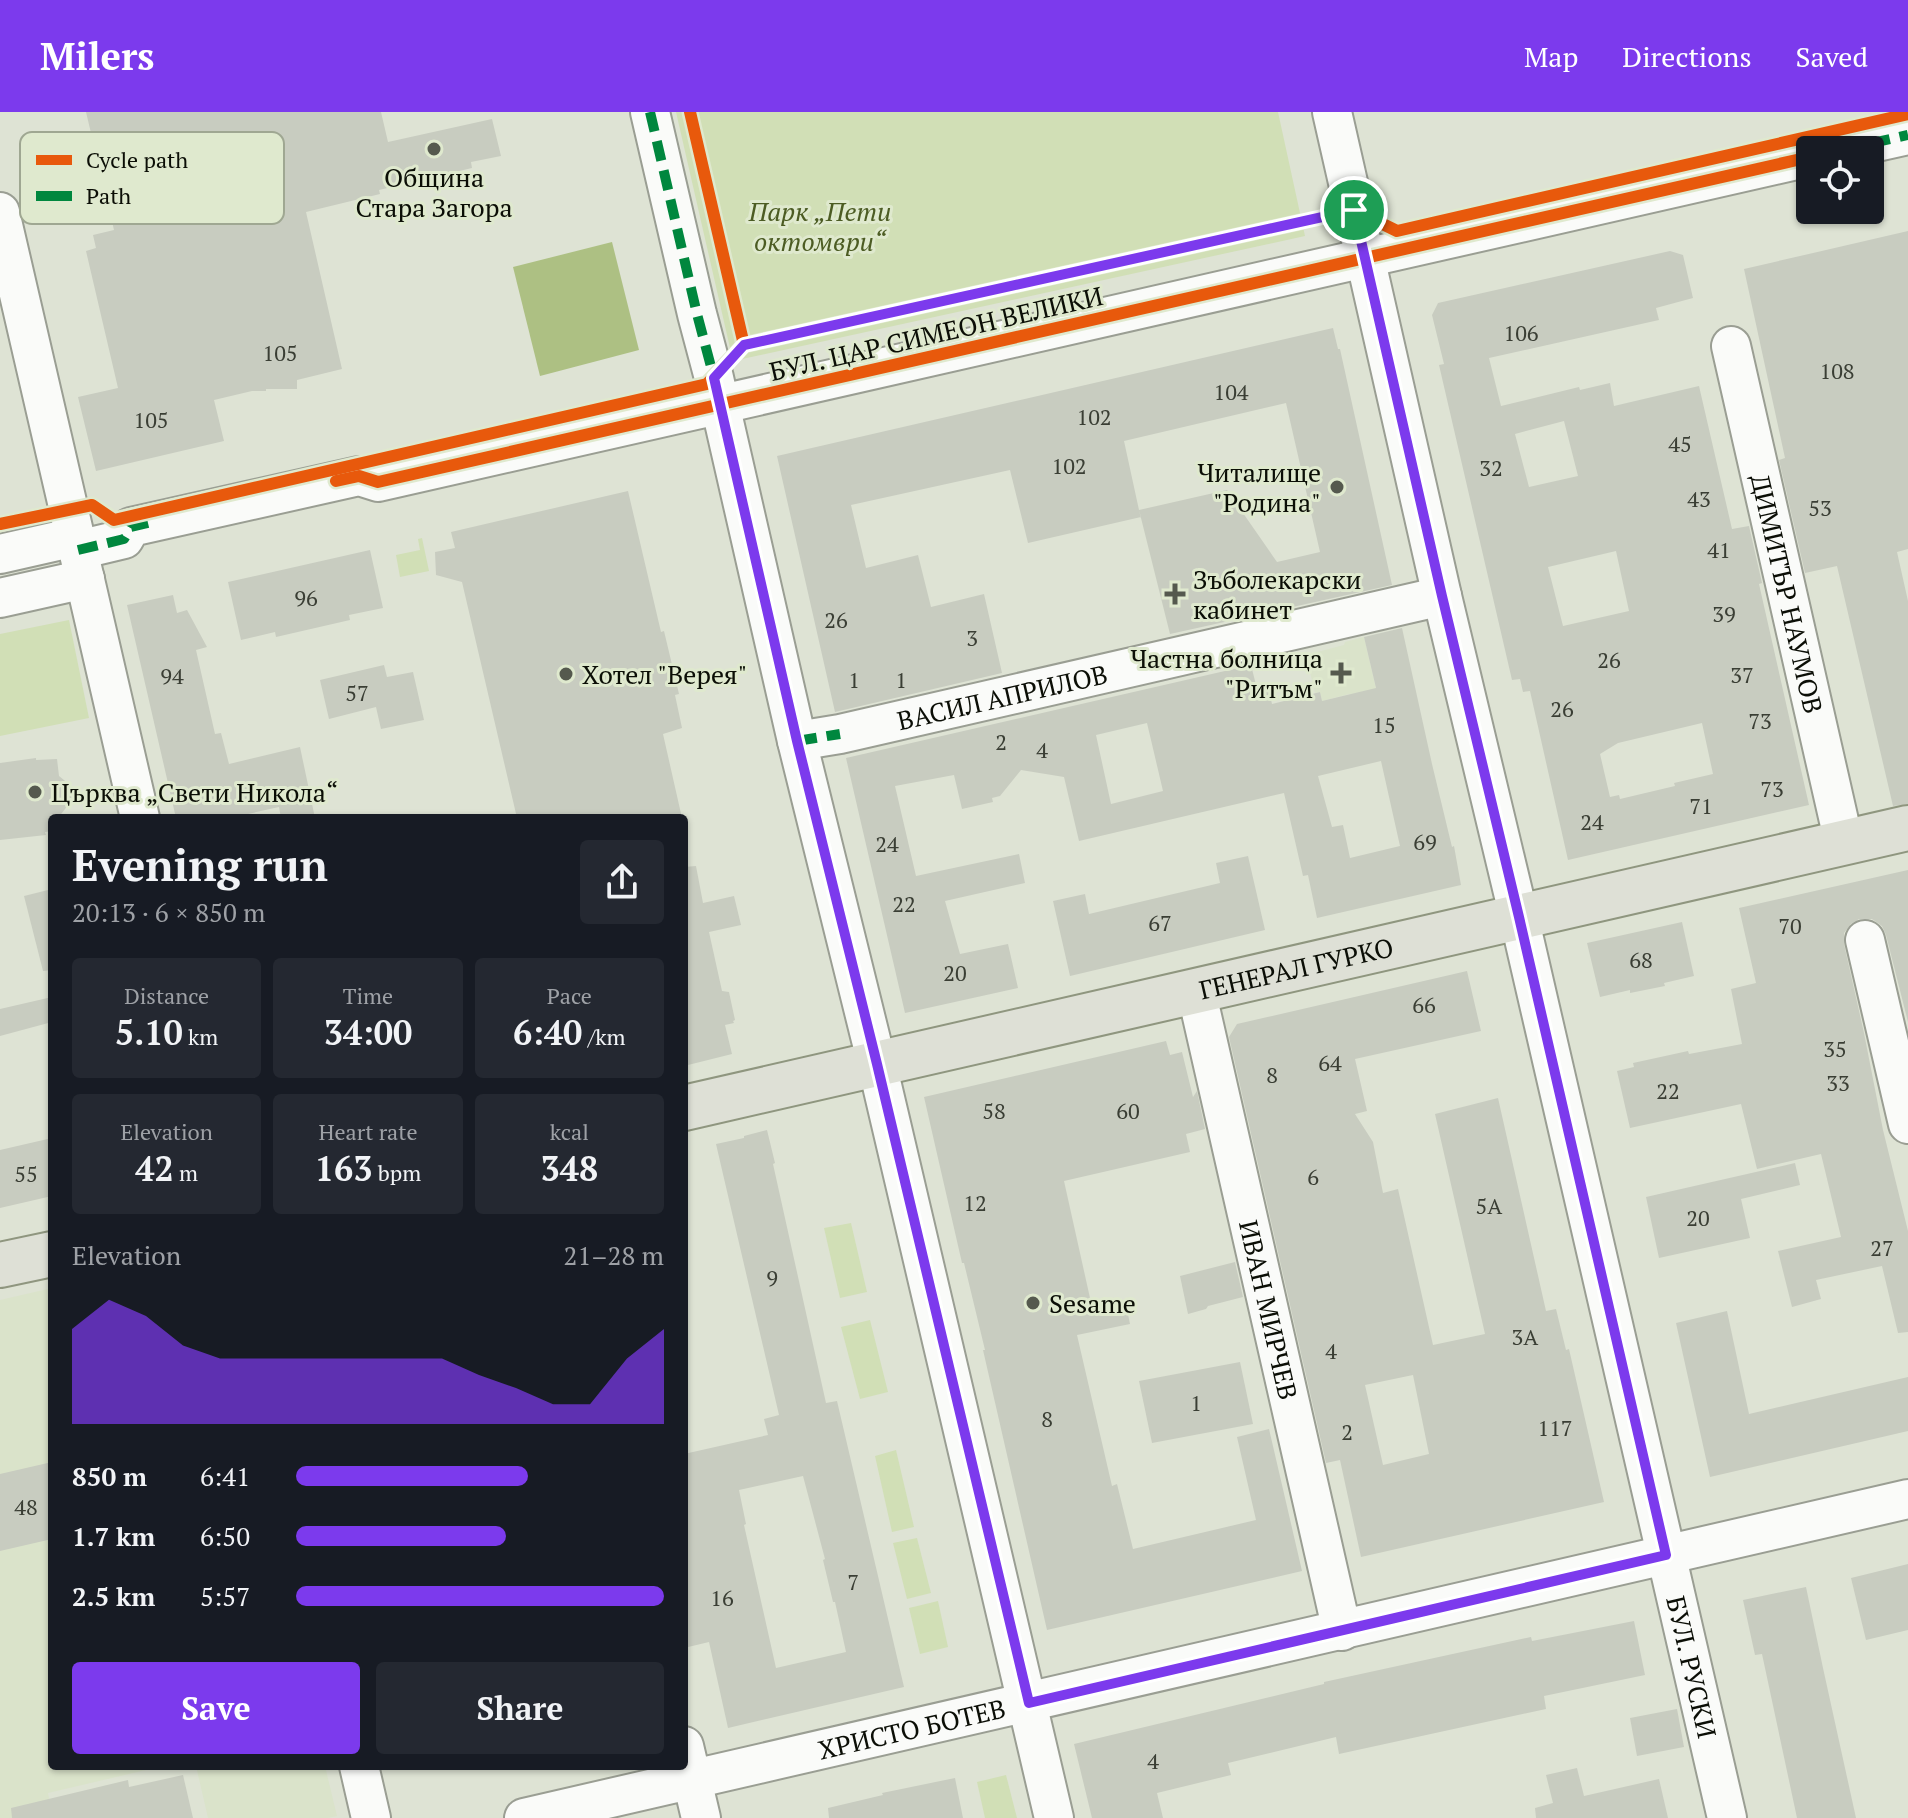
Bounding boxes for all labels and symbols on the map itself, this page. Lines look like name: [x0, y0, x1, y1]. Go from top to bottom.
legend: [20, 132, 284, 224]
marker: Община Стара Загора: [425, 140, 443, 158]
text: Cycle path: [86, 145, 188, 174]
place label: Община Стара Загора: [355, 160, 513, 224]
pin: [1320, 176, 1388, 244]
text: Path: [86, 181, 131, 210]
park label: Парк „Пети октомври“: [748, 194, 891, 258]
street label: БУЛ. ЦАР СИМЕОН ВЕЛИКИ: [766, 278, 1106, 388]
house number: 106: [1503, 318, 1539, 347]
house number: 105: [262, 338, 298, 367]
house number: 108: [1819, 356, 1855, 385]
house number: 104: [1213, 377, 1249, 406]
house number: 102: [1076, 402, 1112, 431]
house number: 105: [133, 405, 169, 434]
house number: 45: [1668, 429, 1692, 458]
house number: 102: [1051, 451, 1087, 480]
house number: 32: [1479, 453, 1503, 482]
place label: Читалище "Родина": [1197, 455, 1321, 519]
street label: ДИМИТЪР НАУМОВ: [1744, 471, 1831, 717]
marker: Читалище "Родина": [1328, 478, 1346, 496]
house number: 43: [1687, 484, 1711, 513]
house number: 53: [1808, 493, 1832, 522]
house number: 41: [1707, 535, 1731, 564]
place label: Зъболекарски кабинет: [1193, 562, 1361, 626]
house number: 96: [294, 583, 318, 612]
marker: Зъболекарски кабинет: [1164, 583, 1186, 605]
house number: 39: [1712, 599, 1736, 628]
house number: 26: [824, 605, 848, 634]
house number: 3: [966, 623, 978, 652]
place label: Частна болница "Ритъм": [1131, 641, 1323, 705]
house number: 26: [1597, 645, 1621, 674]
street label: ВАСИЛ АПРИЛОВ: [894, 656, 1111, 737]
place label: Хотел "Верея": [582, 657, 747, 691]
house number: 37: [1730, 660, 1754, 689]
house number: 94: [160, 661, 184, 690]
marker: Частна болница "Ритъм": [1330, 662, 1352, 684]
marker: Хотел "Верея": [557, 665, 575, 683]
house number: 1: [848, 665, 860, 694]
house number: 1: [895, 665, 907, 694]
house number: 57: [345, 678, 369, 707]
house number: 26: [1550, 694, 1574, 723]
house number: 73: [1748, 706, 1772, 735]
house number: 15: [1372, 710, 1396, 739]
house number: 2: [995, 727, 1007, 756]
house number: 4: [1036, 735, 1048, 764]
house number: 73: [1760, 774, 1784, 803]
place label: Църква „Свети Никола“: [51, 775, 338, 809]
marker: Църква „Свети Никола“: [26, 783, 44, 801]
house number: 71: [1689, 791, 1713, 820]
house number: 24: [1580, 807, 1604, 836]
house number: 69: [1413, 827, 1437, 856]
house number: 24: [875, 829, 899, 858]
house number: 22: [892, 889, 916, 918]
house number: 67: [1148, 908, 1172, 937]
house number: 70: [1778, 911, 1802, 940]
street label: ГЕНЕРАЛ ГУРКО: [1196, 929, 1397, 1007]
house number: 68: [1629, 945, 1653, 974]
house number: 20: [943, 958, 967, 987]
house number: 66: [1412, 990, 1436, 1019]
house number: 35: [1823, 1034, 1847, 1063]
house number: 64: [1318, 1048, 1342, 1077]
house number: 8: [1266, 1060, 1278, 1089]
house number: 33: [1826, 1068, 1850, 1097]
house number: 22: [1656, 1076, 1680, 1105]
house number: 58: [982, 1096, 1006, 1125]
house number: 60: [1116, 1096, 1140, 1125]
house number: 55: [14, 1159, 38, 1188]
house number: 6: [1307, 1162, 1319, 1191]
house number: 12: [963, 1188, 987, 1217]
house number: 5A: [1476, 1191, 1503, 1220]
house number: 20: [1686, 1203, 1710, 1232]
street label: ИВАН МИРЧЕВ: [1232, 1217, 1306, 1403]
house number: 27: [1870, 1233, 1894, 1262]
house number: 9: [766, 1263, 778, 1292]
place label: Sesame: [1049, 1286, 1136, 1320]
marker: Sesame: [1024, 1294, 1042, 1312]
house number: 3A: [1512, 1322, 1539, 1351]
house number: 4: [1325, 1336, 1337, 1365]
house number: 1: [1190, 1388, 1202, 1417]
house number: 8: [1041, 1404, 1053, 1433]
house number: 117: [1537, 1413, 1573, 1442]
house number: 2: [1341, 1417, 1353, 1446]
house number: 48: [14, 1492, 38, 1521]
house number: 7: [847, 1567, 859, 1596]
house number: 16: [710, 1583, 734, 1612]
street label: БУЛ. РУСКИ: [1659, 1592, 1725, 1741]
street label: ХРИСТО БОТЕВ: [815, 1691, 1009, 1767]
house number: 4: [1147, 1746, 1159, 1775]

